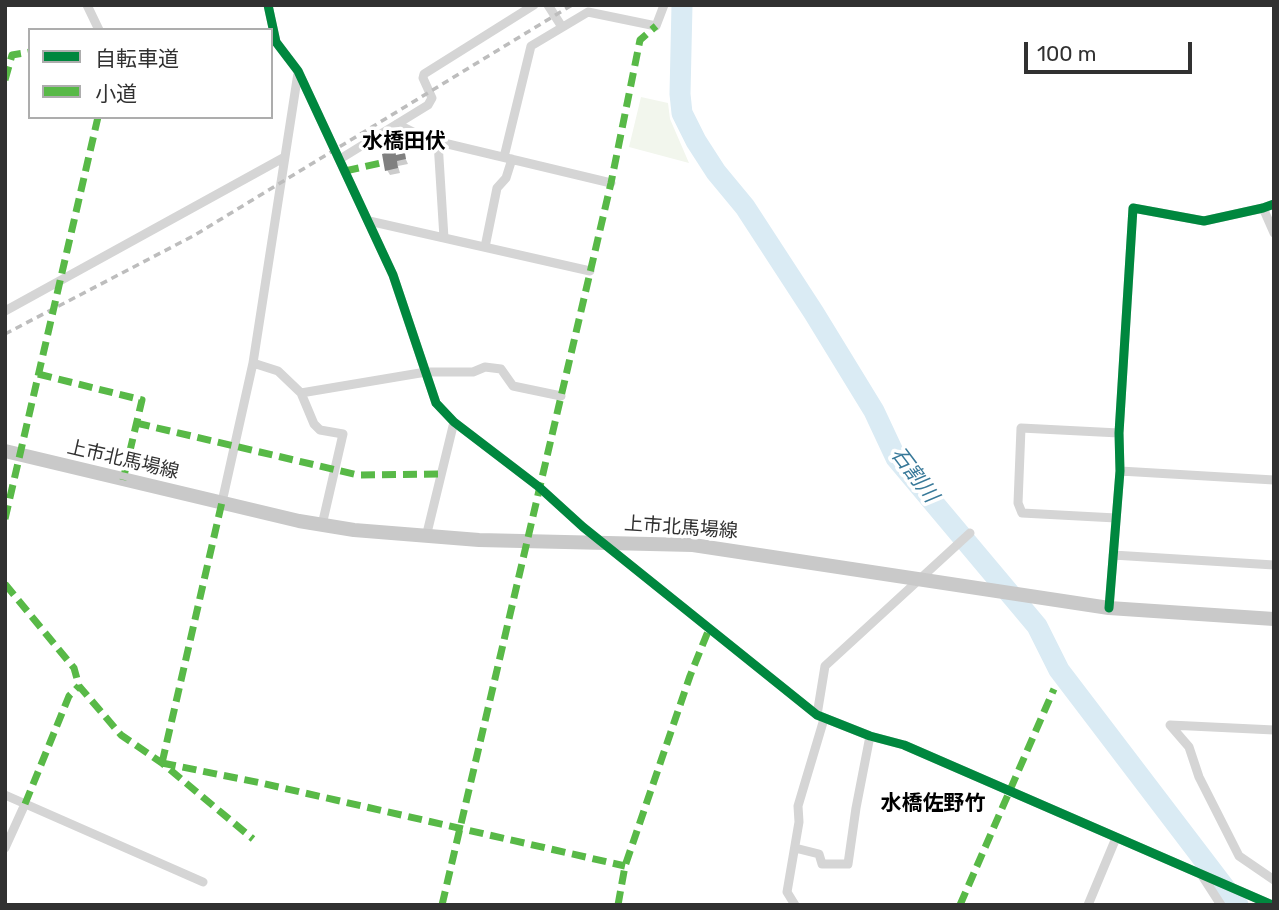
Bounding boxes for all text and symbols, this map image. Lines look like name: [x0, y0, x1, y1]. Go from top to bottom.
legend: [28, 28, 273, 119]
scale bar: [1027, 28, 1195, 72]
text: 100 m: [1037, 41, 1096, 66]
text: 自転車道: [95, 46, 179, 71]
text: 小道: [95, 81, 137, 106]
district label: 水橋田伏: [362, 129, 446, 155]
street label: 上市北馬場線: [65, 436, 181, 484]
water label: 石割川: [885, 442, 943, 508]
street label: 上市北馬場線: [623, 513, 739, 543]
district label: 水橋佐野竹: [881, 791, 985, 817]

